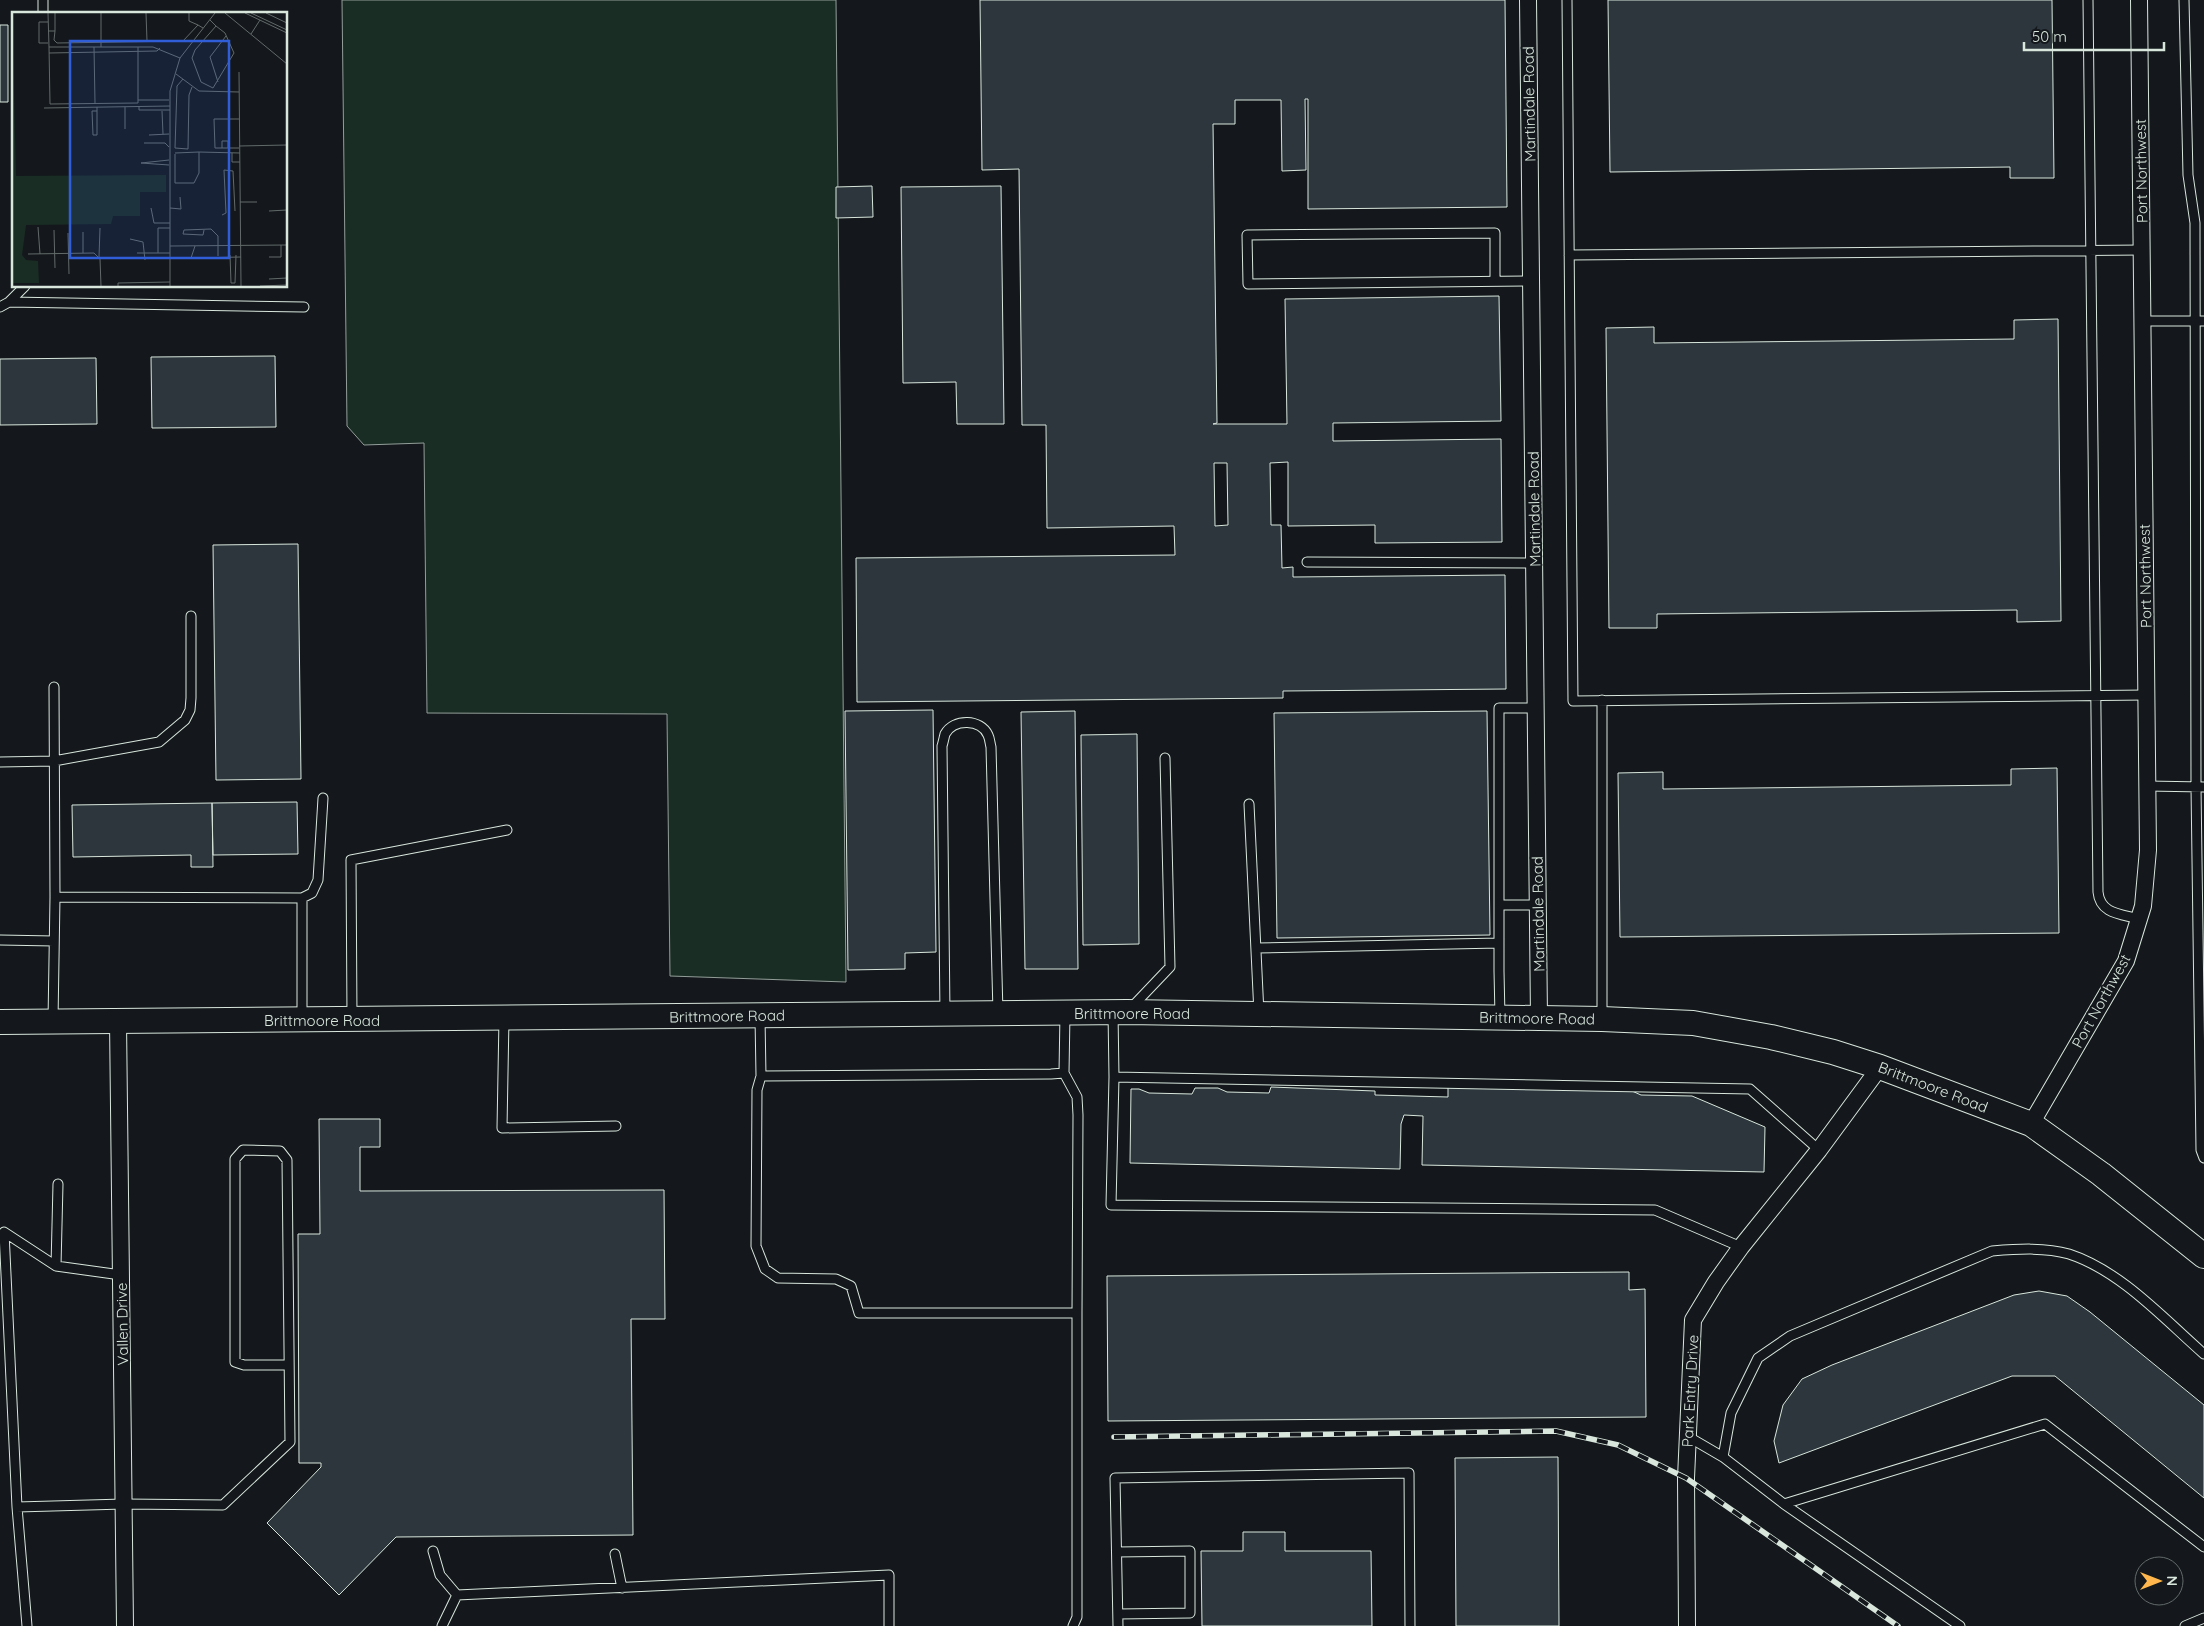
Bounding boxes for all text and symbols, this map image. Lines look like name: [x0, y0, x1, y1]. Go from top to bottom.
inset map: [12, 12, 288, 288]
scale bar: [2024, 20, 2164, 52]
text: 50 m: [2032, 27, 2067, 46]
street label: Martindale Road: [1518, 46, 1540, 162]
street label: Port Northwest: [2131, 119, 2151, 223]
street label: Martindale Road: [1523, 451, 1545, 567]
street label: Port Northwest: [2135, 524, 2155, 628]
street label: Martindale Road: [1527, 856, 1549, 972]
street label: Port Northwest: [2067, 951, 2135, 1051]
street label: Brittmoore Road: [1074, 1004, 1190, 1023]
street label: Brittmoore Road: [669, 1005, 785, 1027]
street label: Brittmoore Road: [1479, 1007, 1595, 1029]
street label: Brittmoore Road: [264, 1011, 380, 1030]
street label: Brittmoore Road: [1875, 1057, 1991, 1117]
street label: Vallen Drive: [112, 1282, 132, 1366]
street label: Park Entry Drive: [1678, 1334, 1702, 1448]
north arrow: [2134, 1556, 2184, 1606]
text: N: [2163, 1576, 2181, 1586]

